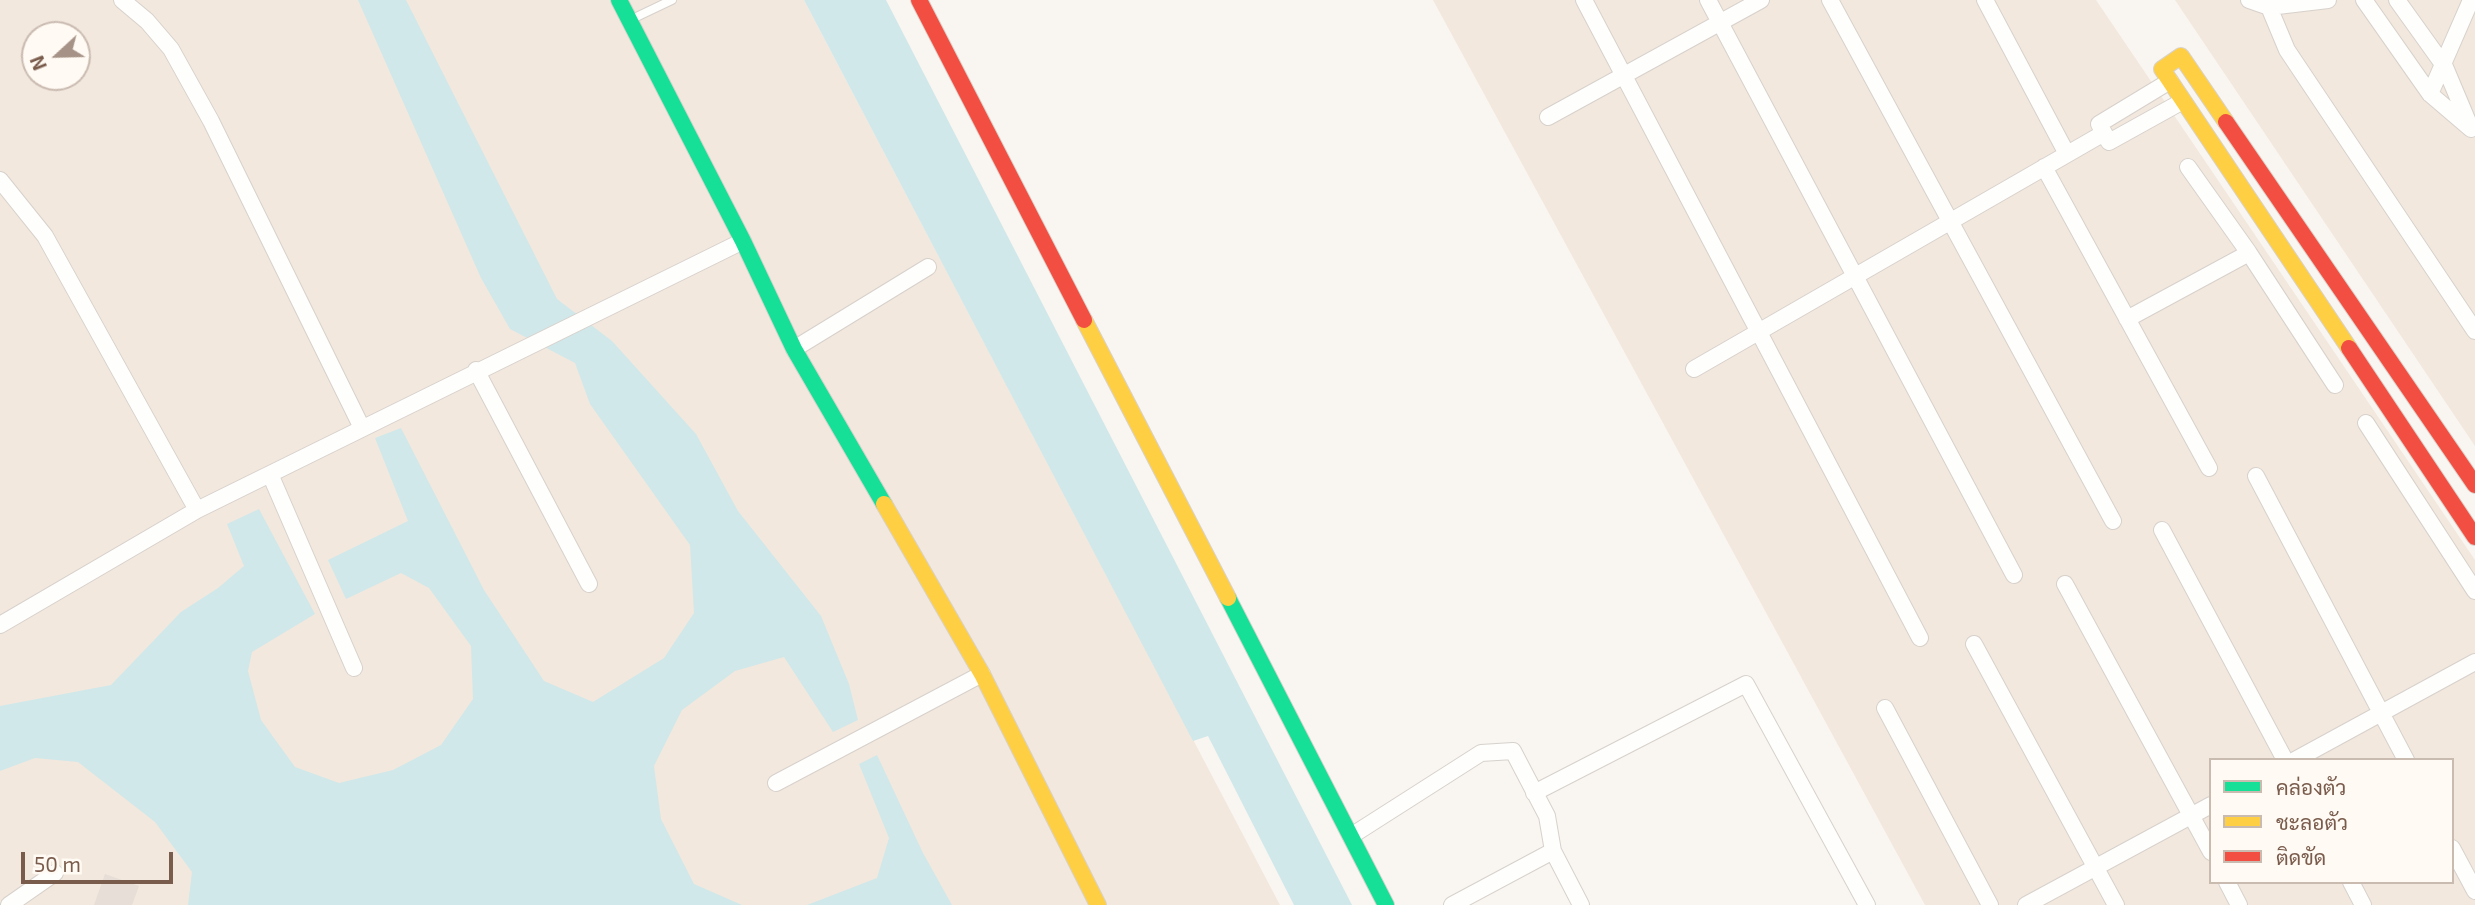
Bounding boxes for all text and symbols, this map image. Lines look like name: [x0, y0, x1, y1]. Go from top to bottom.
north arrow: [21, 21, 91, 91]
text: N: [25, 53, 51, 74]
legend: [2209, 758, 2454, 884]
text: คล่องตัว: [2276, 774, 2346, 799]
text: ชะลอตัว: [2276, 809, 2348, 834]
scale bar: [24, 838, 177, 882]
text: ติดขัด: [2276, 844, 2326, 869]
text: 50 m: [34, 851, 81, 876]

